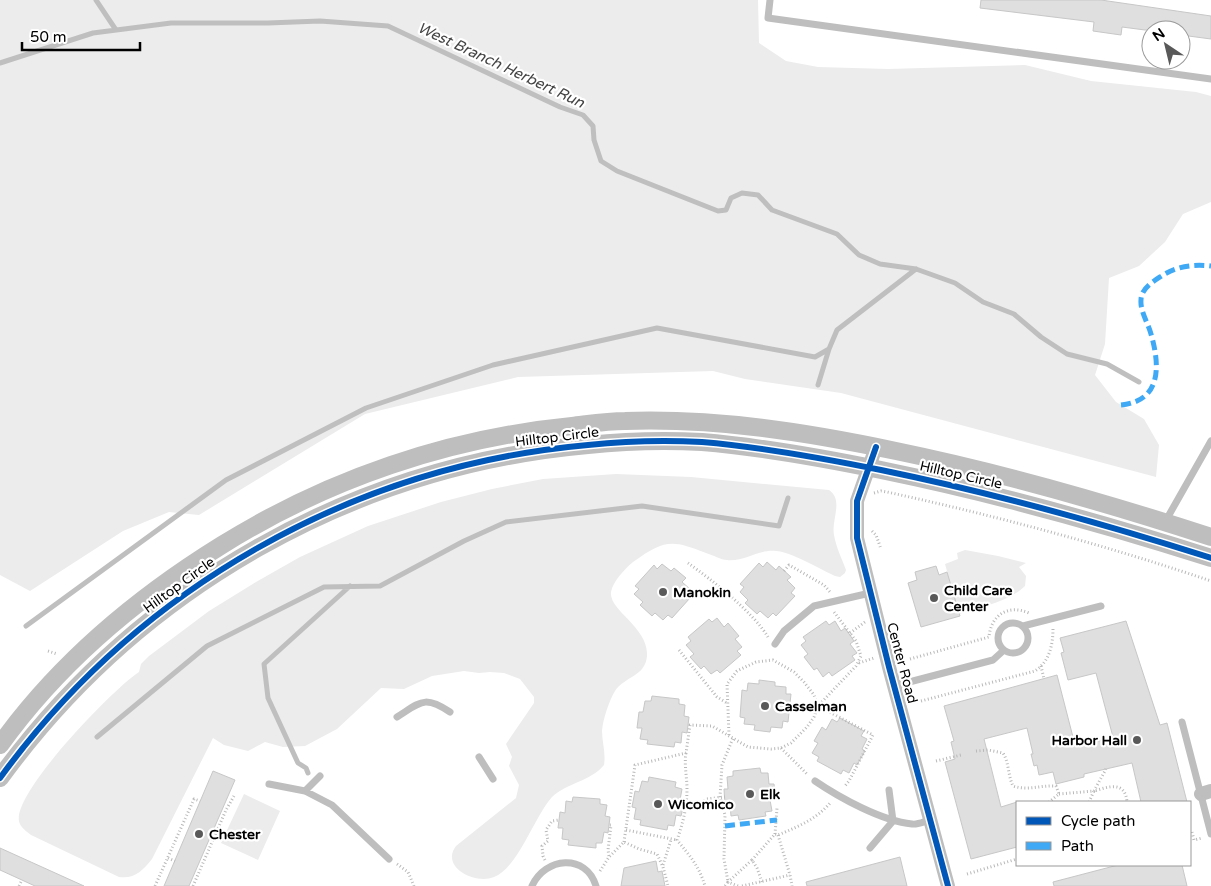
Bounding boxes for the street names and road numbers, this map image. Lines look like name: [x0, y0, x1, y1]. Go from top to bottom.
street label: Hilltop Circle: [514, 423, 600, 451]
street label: Hilltop Circle: [918, 457, 1004, 493]
street label: Hilltop Circle: [140, 553, 218, 617]
street label: Center Road: [883, 621, 921, 705]

